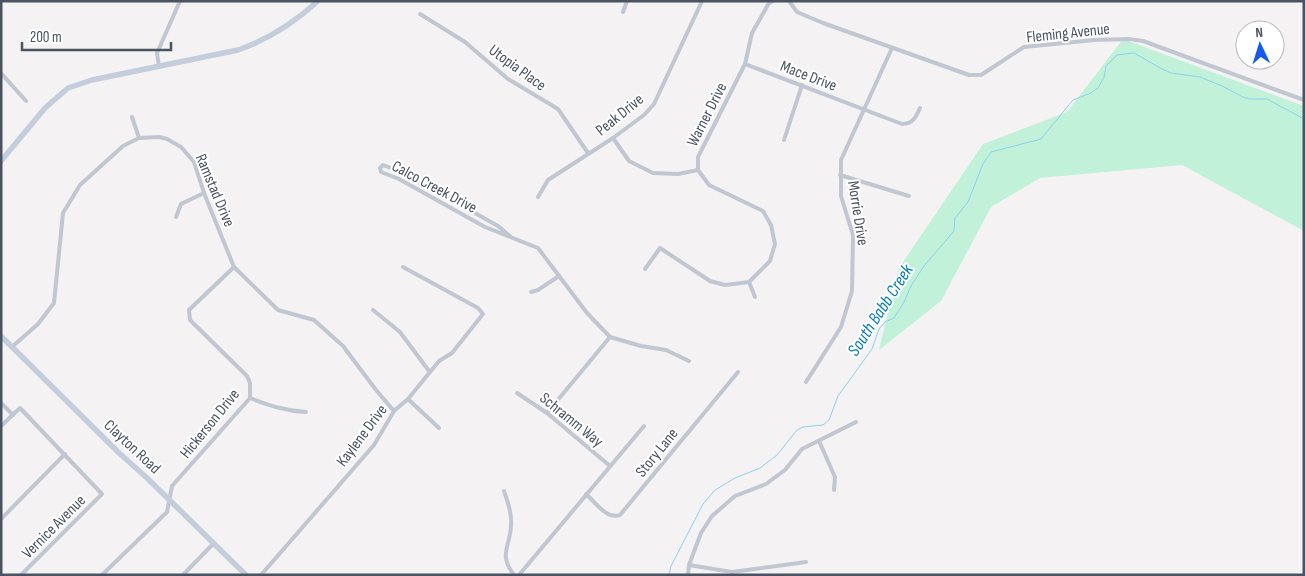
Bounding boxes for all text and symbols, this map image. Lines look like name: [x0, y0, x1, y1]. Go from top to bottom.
scale bar: [22, 20, 171, 52]
street label: Fleming Avenue: [1026, 20, 1111, 47]
north arrow: [1235, 20, 1285, 70]
text: N: [1255, 24, 1263, 41]
text: 200 m: [30, 28, 62, 47]
street label: Utopia Place: [485, 41, 550, 95]
street label: Mace Drive: [778, 57, 839, 96]
street label: Warner Drive: [683, 80, 731, 150]
street label: Peak Drive: [592, 90, 648, 140]
street label: Ramstad Drive: [191, 151, 239, 230]
street label: Calco Creek Drive: [388, 157, 480, 218]
street label: Morrie Drive: [843, 180, 872, 247]
water label: South Babb Creek: [843, 260, 918, 360]
street label: Hickerson Drive: [176, 385, 244, 463]
street label: Schramm Way: [536, 389, 607, 451]
street label: Kaylene Drive: [333, 401, 392, 471]
street label: Clayton Road: [100, 416, 164, 478]
street label: Story Lane: [632, 425, 682, 481]
street label: Vernice Avenue: [18, 491, 90, 563]

